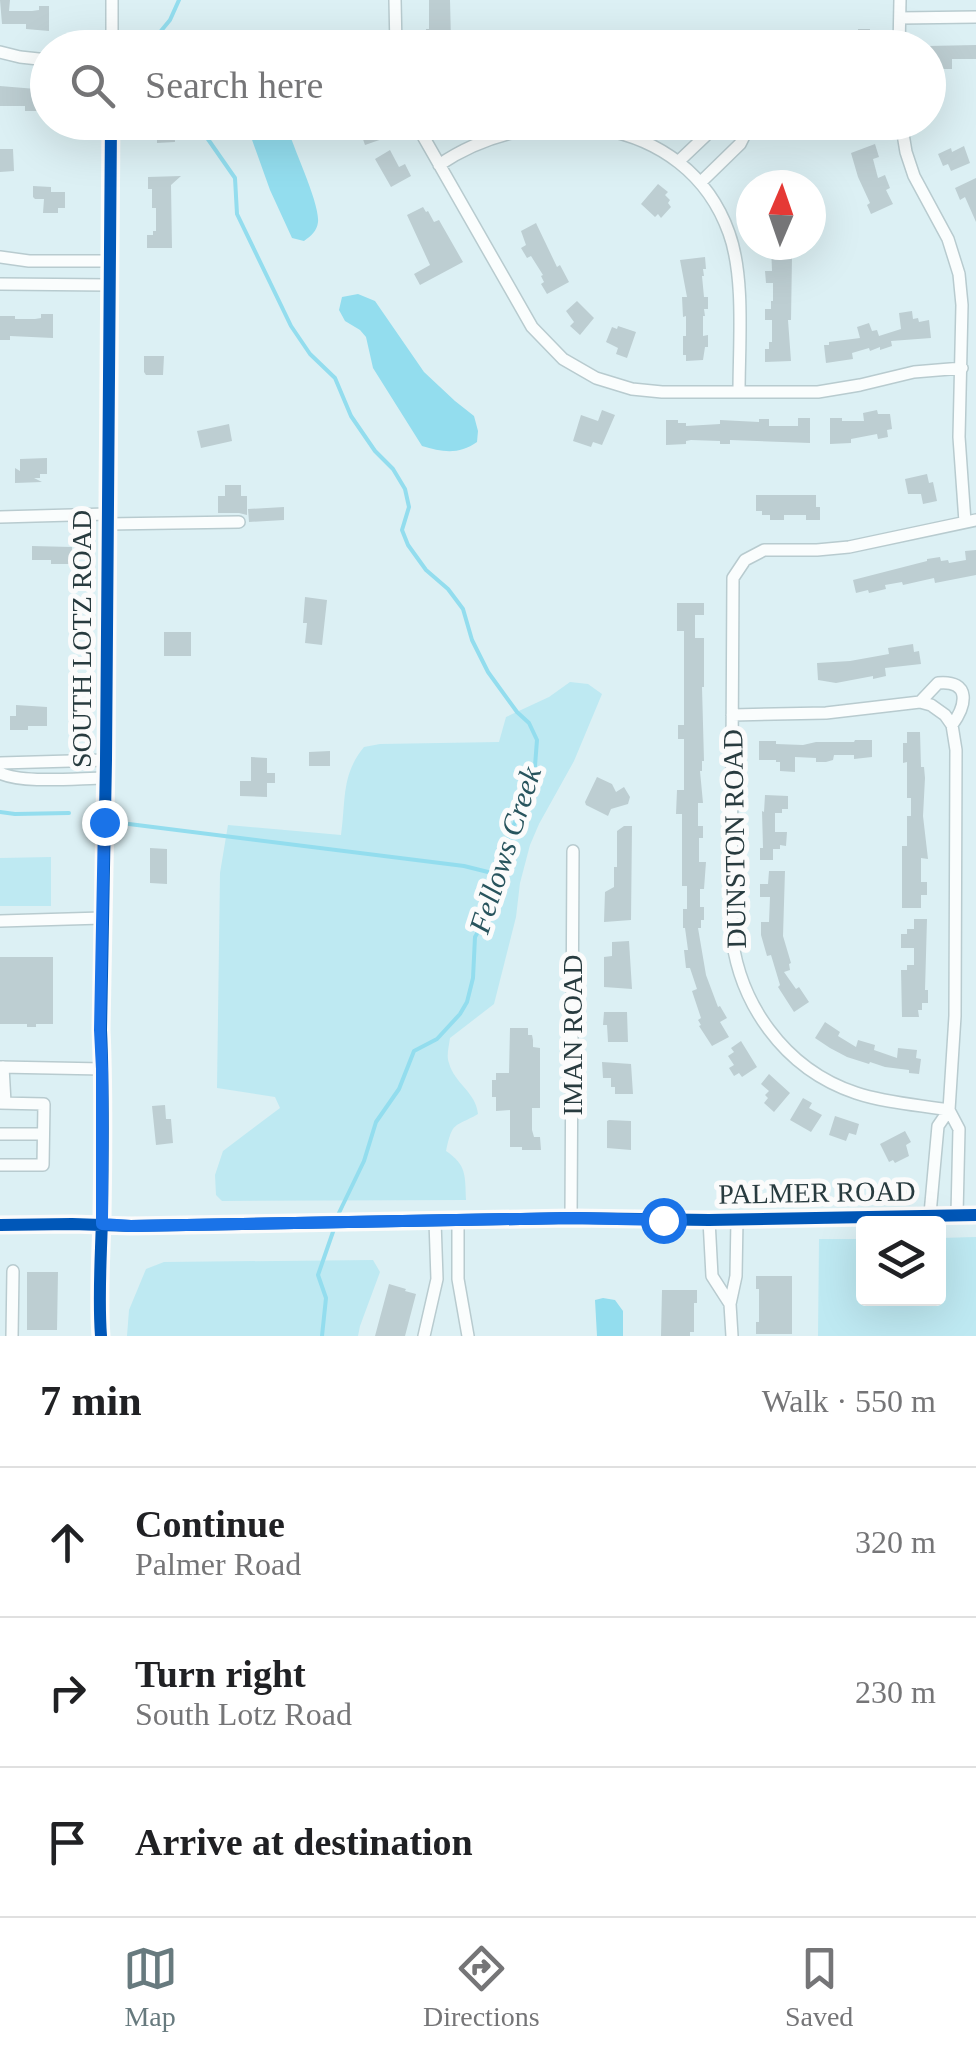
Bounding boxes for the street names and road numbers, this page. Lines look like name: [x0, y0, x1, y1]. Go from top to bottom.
street label: SOUTH LOTZ ROAD: [66, 510, 97, 768]
street label: DUNSTON ROAD: [717, 729, 752, 949]
street label: IMAN ROAD: [557, 955, 588, 1116]
street label: PALMER ROAD: [718, 1175, 916, 1210]

